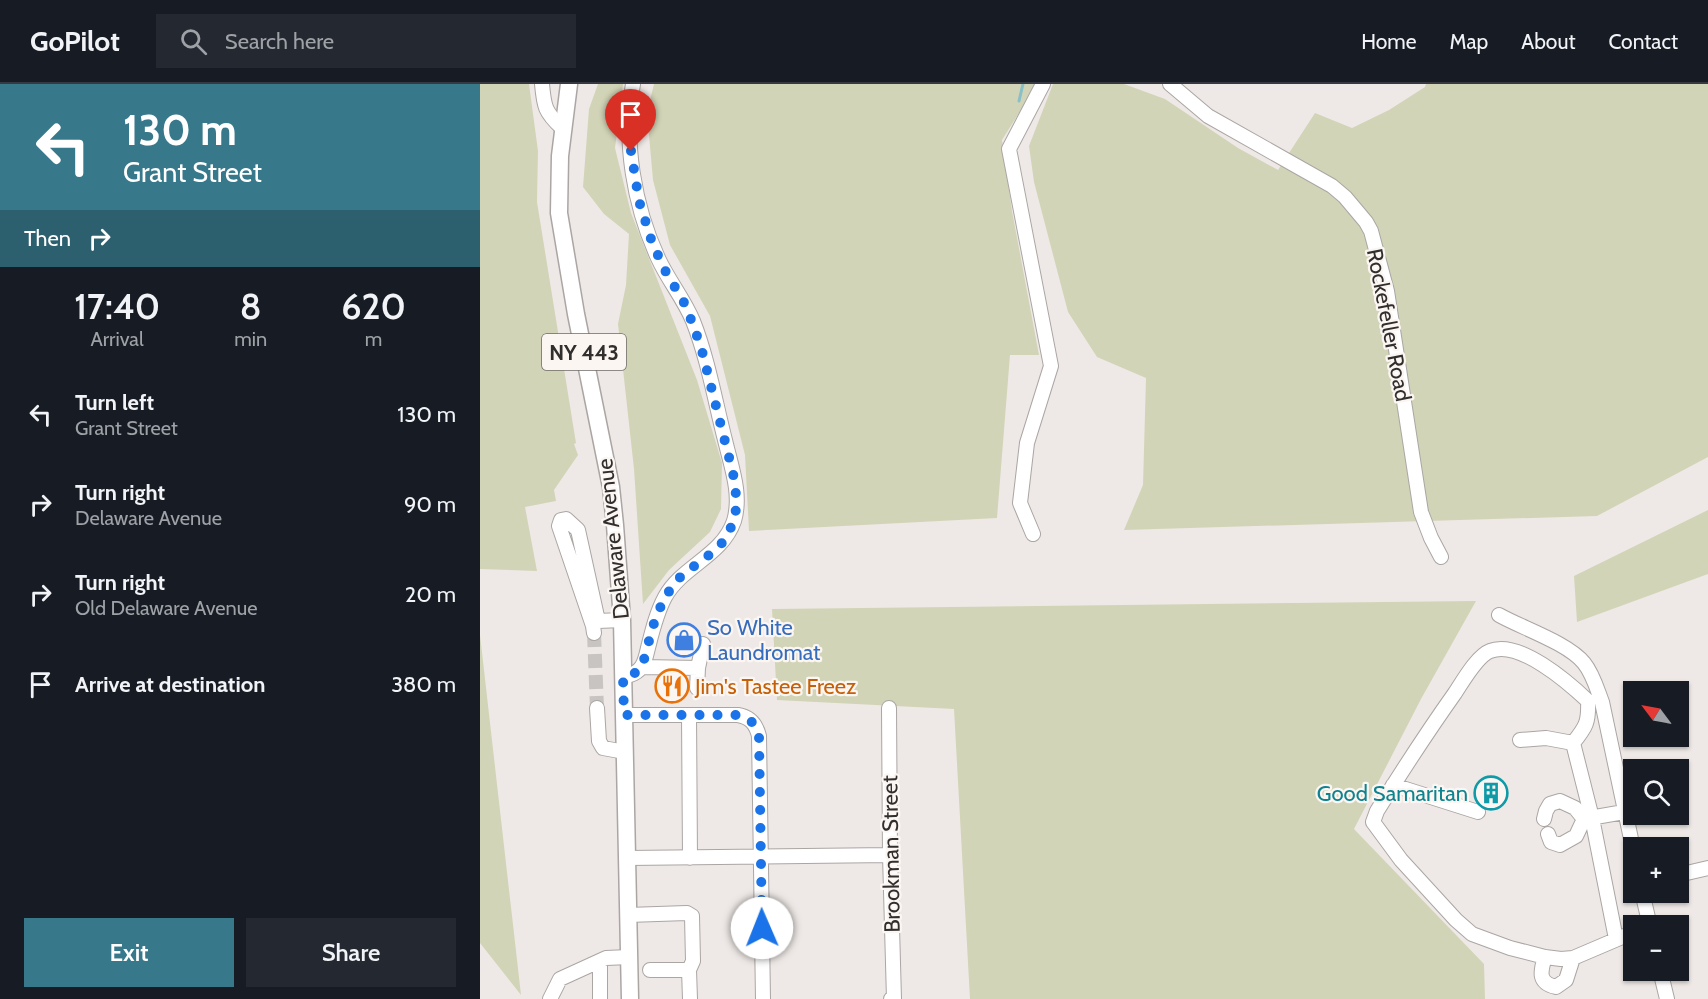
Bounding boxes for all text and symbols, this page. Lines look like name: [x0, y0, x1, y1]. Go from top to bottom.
search box: [156, 14, 576, 68]
text: GoPilot: [30, 24, 120, 58]
icon: search: [177, 25, 210, 58]
text: Search here: [225, 28, 334, 55]
text: Home: [1361, 29, 1417, 54]
text: Map: [1450, 29, 1488, 54]
text: About: [1521, 29, 1575, 54]
text: Contact: [1608, 29, 1678, 54]
pin: [605, 89, 656, 151]
icon: arrive: [614, 98, 647, 131]
text: 130 m: [123, 104, 237, 156]
icon: left: [24, 108, 102, 186]
text: Grant Street: [123, 156, 262, 189]
icon: right: [83, 222, 116, 255]
text: Then: [24, 225, 71, 252]
street label: Rockefeller Road: [1361, 246, 1417, 404]
text: 17:40: [74, 284, 160, 328]
text: 8: [240, 284, 262, 328]
text: 620: [341, 284, 406, 328]
text: Arrival: [90, 327, 144, 351]
text: min: [234, 327, 267, 351]
text: m: [365, 327, 382, 351]
road number: NY 443: [542, 334, 626, 370]
text: Turn left: [75, 389, 154, 416]
icon: left: [24, 398, 57, 431]
text: 130 m: [397, 401, 456, 428]
text: Grant Street: [75, 416, 178, 440]
street label: Delaware Avenue: [591, 457, 635, 621]
text: Turn right: [75, 479, 165, 506]
icon: right: [24, 488, 57, 521]
text: 90 m: [404, 491, 456, 518]
text: Delaware Avenue: [75, 506, 222, 530]
text: Turn right: [75, 569, 165, 596]
icon: right: [24, 578, 57, 611]
text: 20 m: [405, 581, 456, 608]
text: Old Delaware Avenue: [75, 596, 257, 620]
place label: So White Laundromat: [707, 614, 821, 666]
shop icon: So White Laundromat: [666, 622, 702, 658]
icon: arrive: [24, 668, 57, 701]
restaurant icon: Jim's Tastee Freez: [654, 668, 690, 704]
text: Arrive at destination: [75, 671, 265, 698]
text: 380 m: [391, 671, 456, 698]
place label: Jim's Tastee Freez: [694, 673, 856, 700]
north arrow: [1623, 681, 1689, 747]
map controls: [1623, 681, 1689, 981]
button: search: [1623, 759, 1689, 825]
street label: Brookman Street: [876, 775, 906, 933]
building icon: Good Samaritan: [1473, 775, 1509, 811]
place label: Good Samaritan: [1317, 780, 1468, 807]
button: +: [1623, 837, 1689, 903]
position arrow: [730, 896, 794, 960]
button: −: [1623, 915, 1689, 981]
button: Exit: [24, 918, 234, 987]
button: Share: [246, 918, 456, 987]

